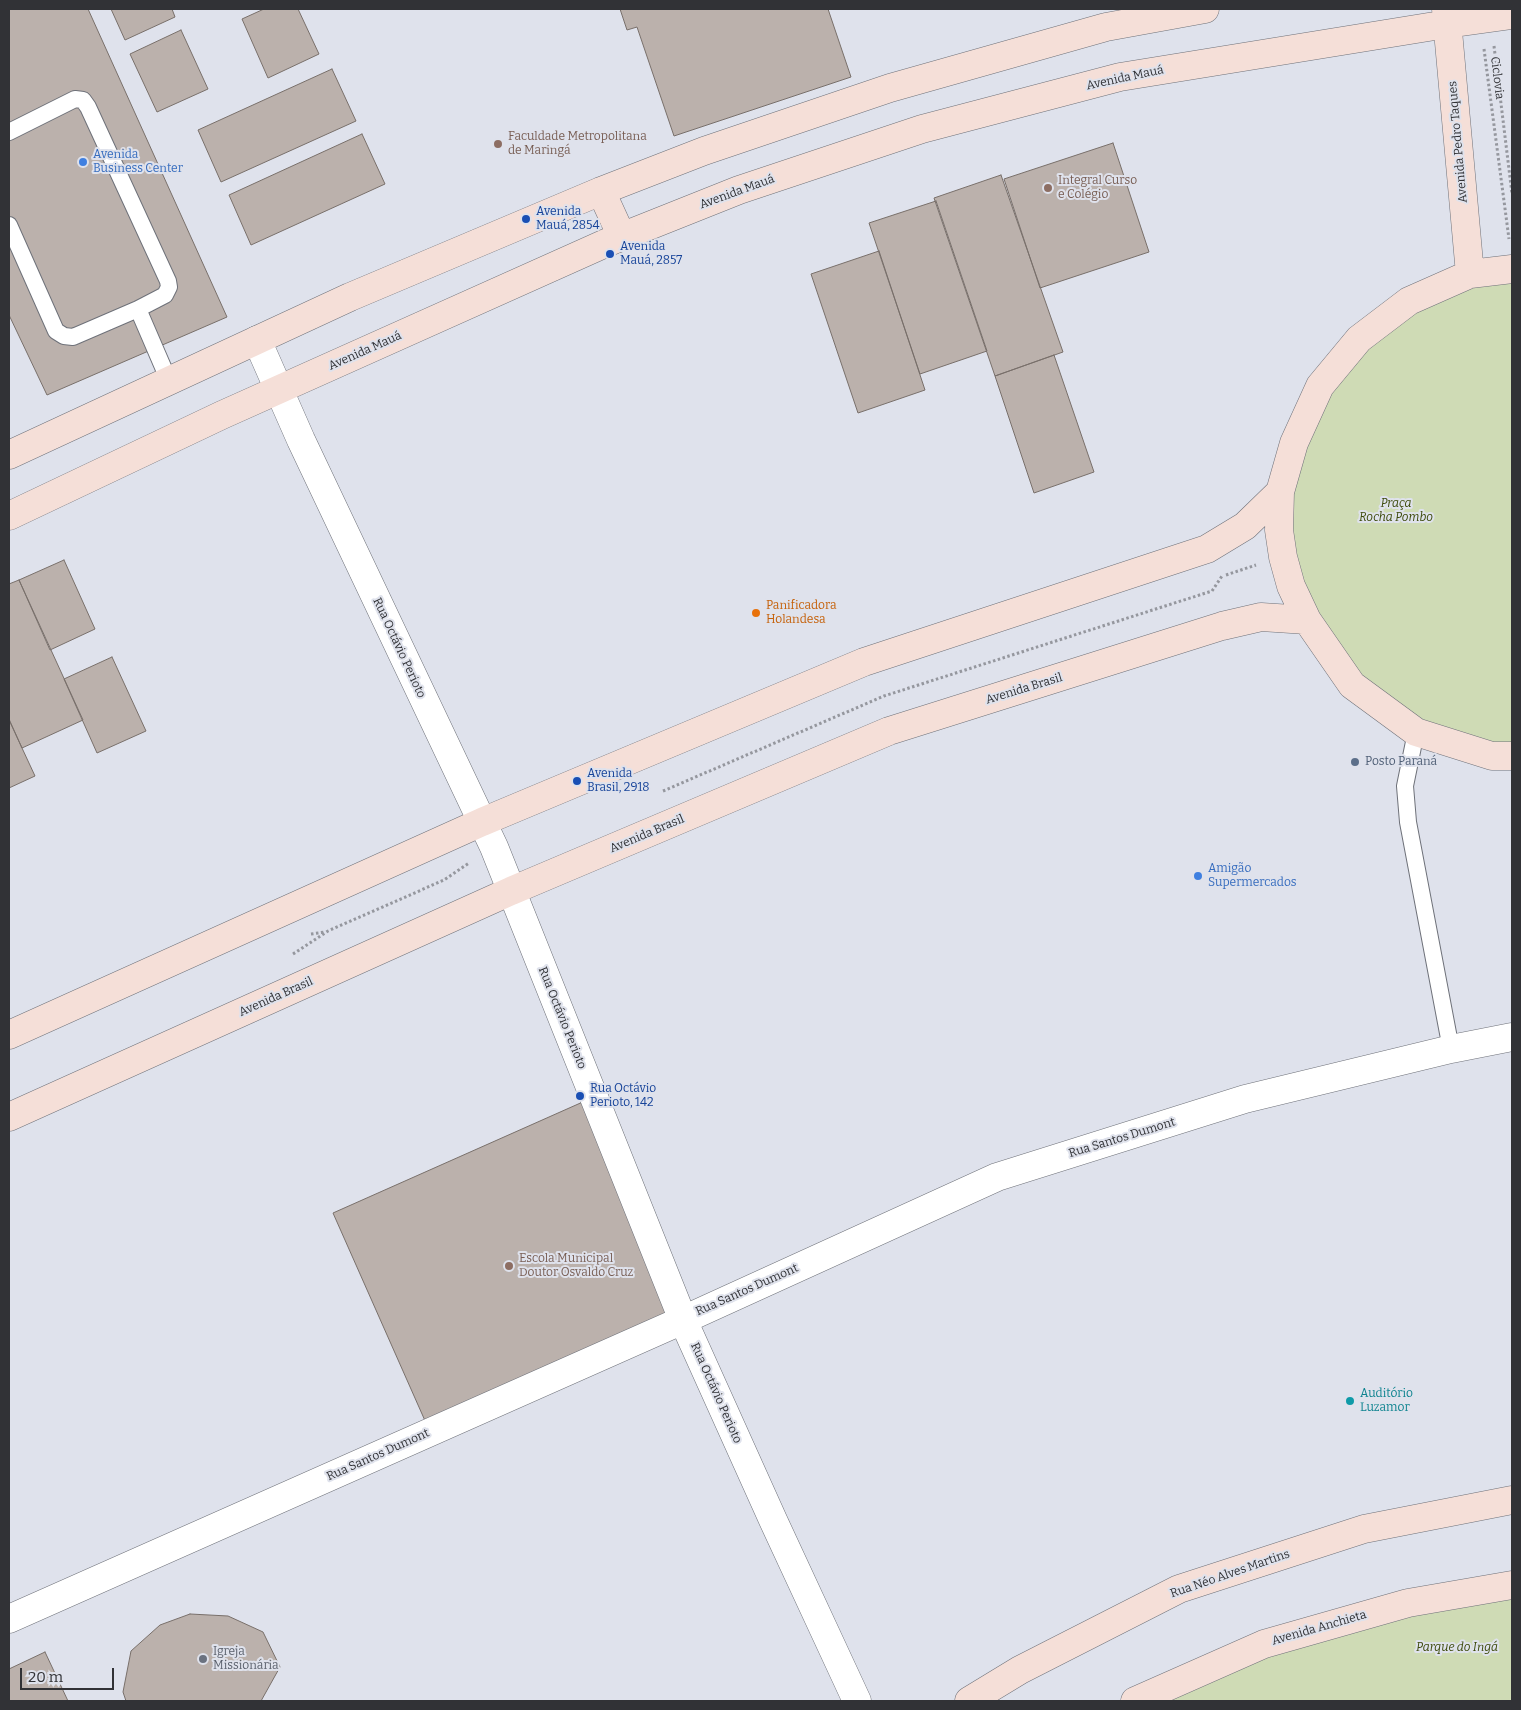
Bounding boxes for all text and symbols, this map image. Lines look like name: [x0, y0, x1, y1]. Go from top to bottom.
street label: Ciclovia: [1487, 56, 1507, 100]
street label: Avenida Mauá: [1085, 63, 1165, 93]
street label: Avenida Pedro Taques: [1446, 80, 1470, 204]
place label: Faculdade Metropolitana de Maringá: [508, 130, 647, 158]
marker: Faculdade Metropolitana de Maringá: [492, 138, 504, 150]
place label: Avenida Business Center: [93, 148, 183, 176]
marker: Avenida Business Center: [77, 156, 89, 168]
street label: Avenida Mauá: [698, 172, 776, 212]
place label: Integral Curso e Colégio: [1058, 174, 1137, 202]
marker: Integral Curso e Colégio: [1042, 182, 1054, 194]
place label: Avenida Mauá, 2854: [536, 205, 599, 233]
marker: Avenida Mauá, 2854: [520, 213, 532, 225]
place label: Avenida Mauá, 2857: [620, 240, 682, 268]
marker: Avenida Mauá, 2857: [604, 248, 616, 260]
street label: Avenida Mauá: [326, 328, 404, 374]
park label: Praça Rocha Pombo: [1359, 497, 1433, 525]
street label: Rua Octávio Perioto: [369, 596, 429, 700]
place label: Panificadora Holandesa: [766, 599, 836, 627]
marker: Panificadora Holandesa: [750, 607, 762, 619]
street label: Avenida Brasil: [984, 671, 1064, 707]
place label: Posto Paraná: [1365, 755, 1437, 769]
marker: Posto Paraná: [1349, 756, 1361, 768]
place label: Avenida Brasil, 2918: [587, 767, 649, 795]
marker: Avenida Brasil, 2918: [571, 775, 583, 787]
street label: Avenida Brasil: [608, 812, 686, 856]
place label: Amigão Supermercados: [1208, 862, 1297, 890]
marker: Amigão Supermercados: [1192, 870, 1204, 882]
street label: Rua Octávio Perioto: [535, 965, 589, 1071]
street label: Avenida Brasil: [237, 974, 315, 1020]
place label: Rua Octávio Perioto, 142: [590, 1082, 656, 1110]
marker: Rua Octávio Perioto, 142: [574, 1090, 586, 1102]
street label: Rua Santos Dumont: [1067, 1115, 1177, 1161]
place label: Escola Municipal Doutor Osvaldo Cruz: [519, 1252, 633, 1280]
marker: Escola Municipal Doutor Osvaldo Cruz: [503, 1260, 515, 1272]
street label: Rua Santos Dumont: [694, 1261, 800, 1319]
street label: Rua Octávio Perioto: [687, 1340, 745, 1446]
place label: Auditório Luzamor: [1360, 1387, 1413, 1415]
marker: Auditório Luzamor: [1344, 1395, 1356, 1407]
street label: Rua Santos Dumont: [325, 1426, 431, 1484]
street label: Rua Néo Alves Martins: [1168, 1547, 1292, 1601]
street label: Avenida Anchieta: [1270, 1608, 1368, 1648]
park label: Parque do Ingá: [1416, 1641, 1498, 1655]
place label: Igreja Missionária: [213, 1645, 279, 1673]
marker: Igreja Missionária: [197, 1653, 209, 1665]
scale bar: [22, 1658, 116, 1690]
text: 20 m: [28, 1668, 63, 1686]

